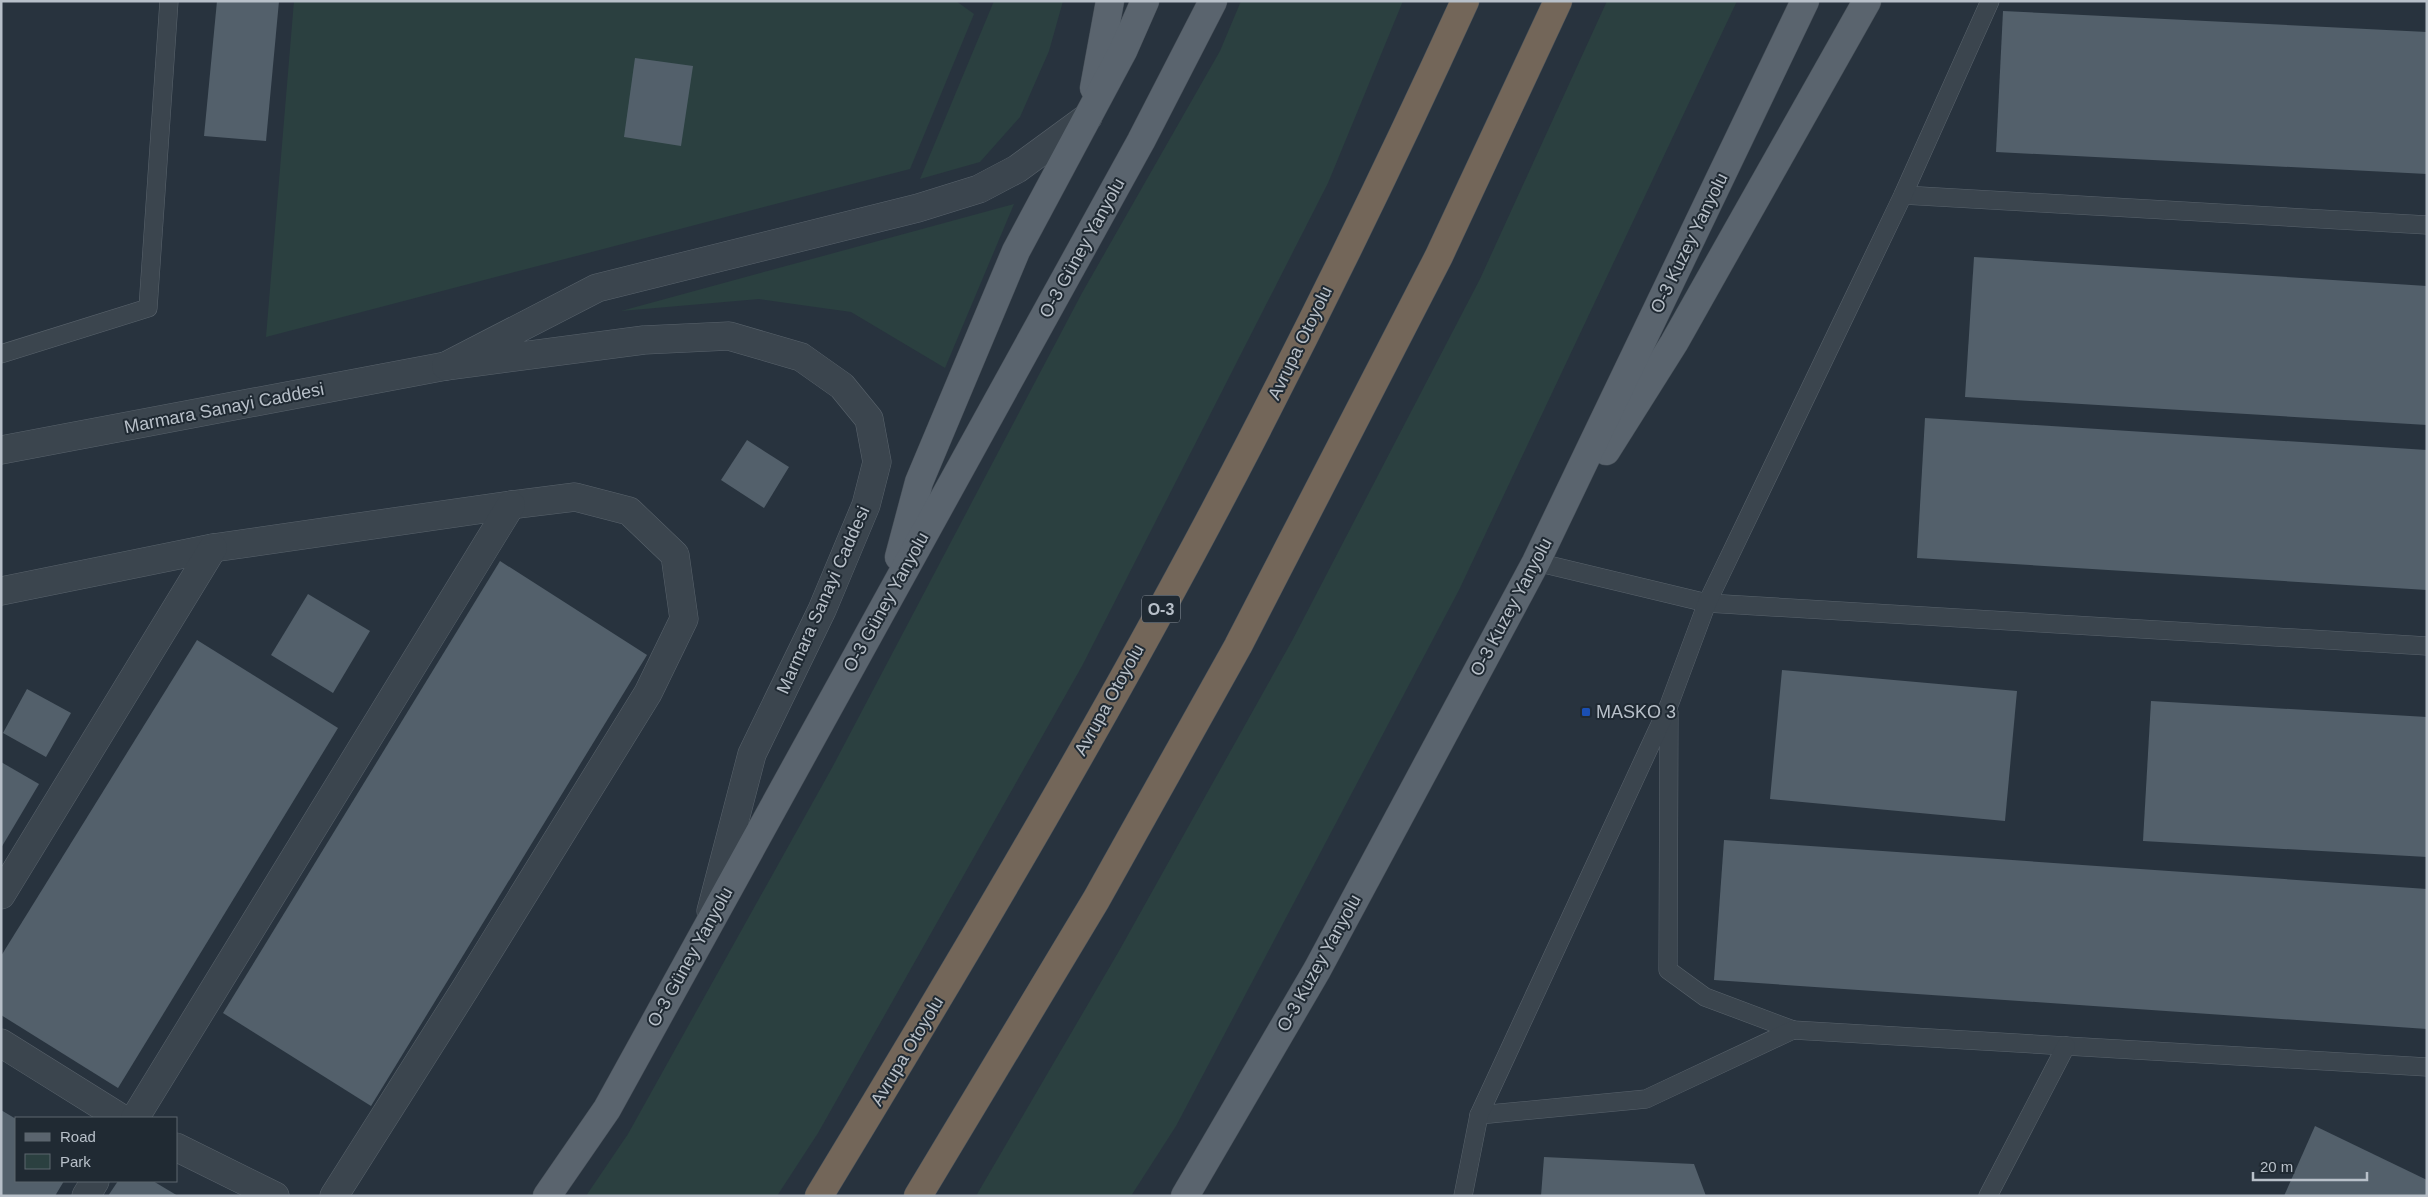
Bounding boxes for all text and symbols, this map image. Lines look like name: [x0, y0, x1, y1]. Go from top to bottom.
street label: O-3 Kuzey Yanyolu: [1646, 170, 1732, 316]
street label: O-3 Güney Yanyolu: [1035, 175, 1129, 321]
street label: Avrupa Otoyolu: [1264, 283, 1336, 403]
street label: Marmara Sanayi Caddesi: [122, 379, 326, 437]
street label: Marmara Sanayi Caddesi: [773, 503, 873, 697]
street label: O-3 Güney Yanyolu: [839, 529, 933, 675]
street label: O-3 Kuzey Yanyolu: [1466, 535, 1556, 679]
road number: O-3: [1142, 596, 1180, 622]
street label: Avrupa Otoyolu: [1070, 641, 1148, 759]
place label: MASKO 3: [1596, 702, 1676, 722]
marker: MASKO 3: [1580, 706, 1592, 718]
street label: O-3 Güney Yanyolu: [643, 884, 737, 1030]
street label: O-3 Kuzey Yanyolu: [1273, 891, 1365, 1035]
street label: Avrupa Otoyolu: [867, 993, 947, 1109]
legend: [15, 1117, 178, 1182]
text: Road: [60, 1128, 96, 1145]
scale bar: [2253, 1150, 2367, 1182]
text: Park: [60, 1153, 91, 1170]
text: 20 m: [2260, 1158, 2293, 1175]

